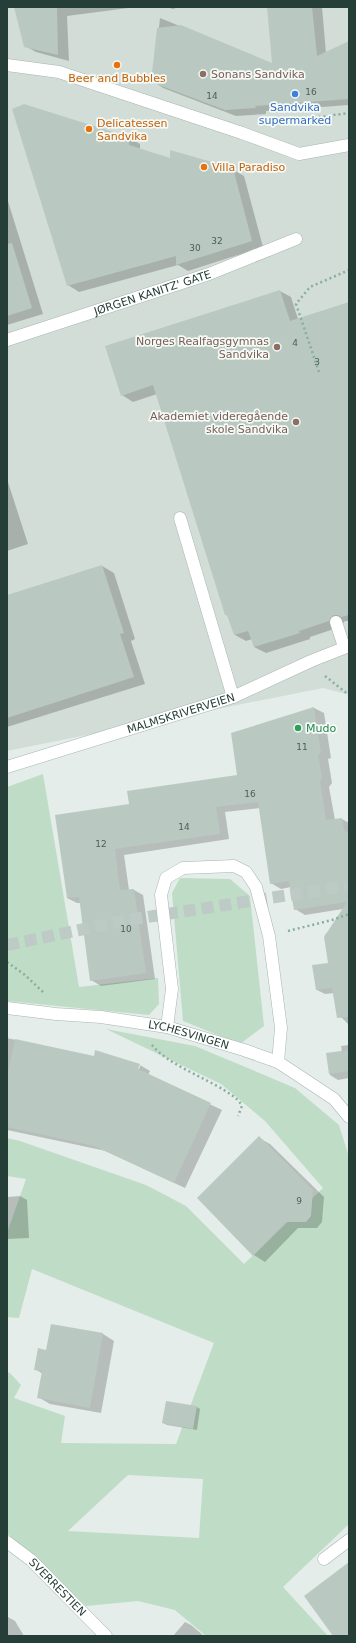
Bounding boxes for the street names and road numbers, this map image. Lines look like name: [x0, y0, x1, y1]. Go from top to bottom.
street label: JØRGEN KANITZ' GATE: [91, 268, 213, 318]
street label: MALMSKRIVERVEIEN: [125, 691, 237, 736]
street label: LYCHESVINGEN: [147, 1018, 231, 1052]
street label: SVERRESTIEN: [26, 1556, 89, 1619]

